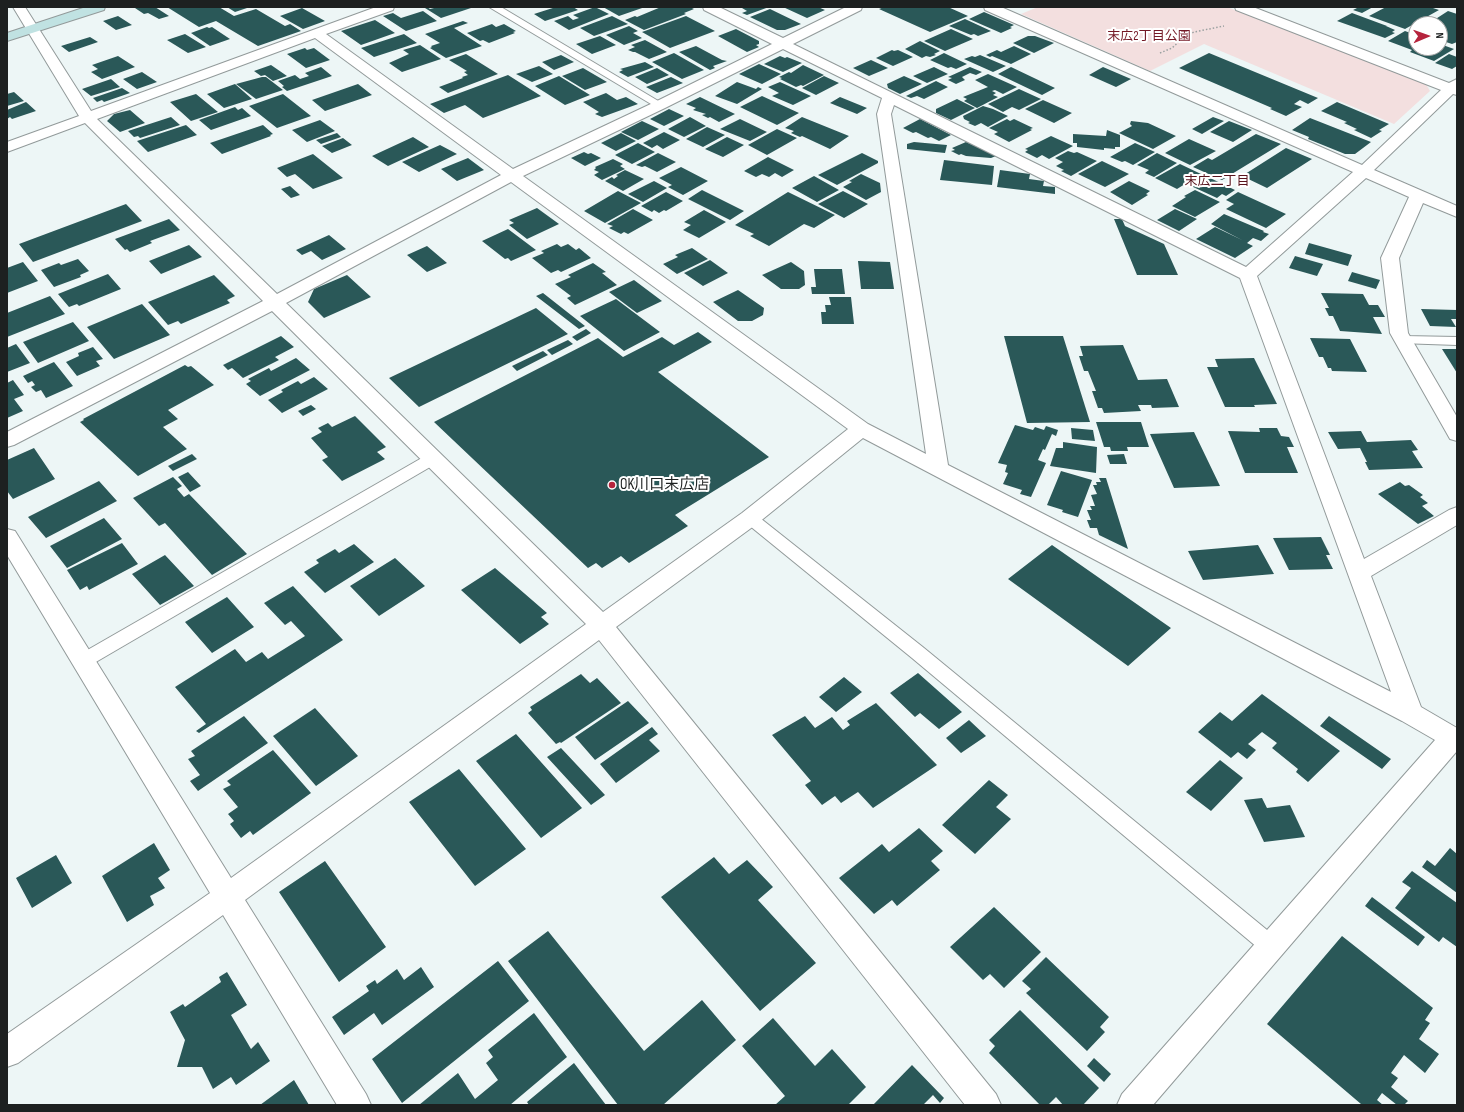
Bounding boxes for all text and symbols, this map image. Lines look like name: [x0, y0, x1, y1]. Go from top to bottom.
north arrow: [1408, 16, 1448, 56]
park label: 末広2丁目公園: [1107, 29, 1191, 45]
text: N: [1433, 32, 1446, 39]
district label: 末広二丁目: [1185, 174, 1249, 190]
place label: OK川口末広店: [620, 476, 709, 494]
marker: OK川口末広店: [607, 480, 617, 490]

